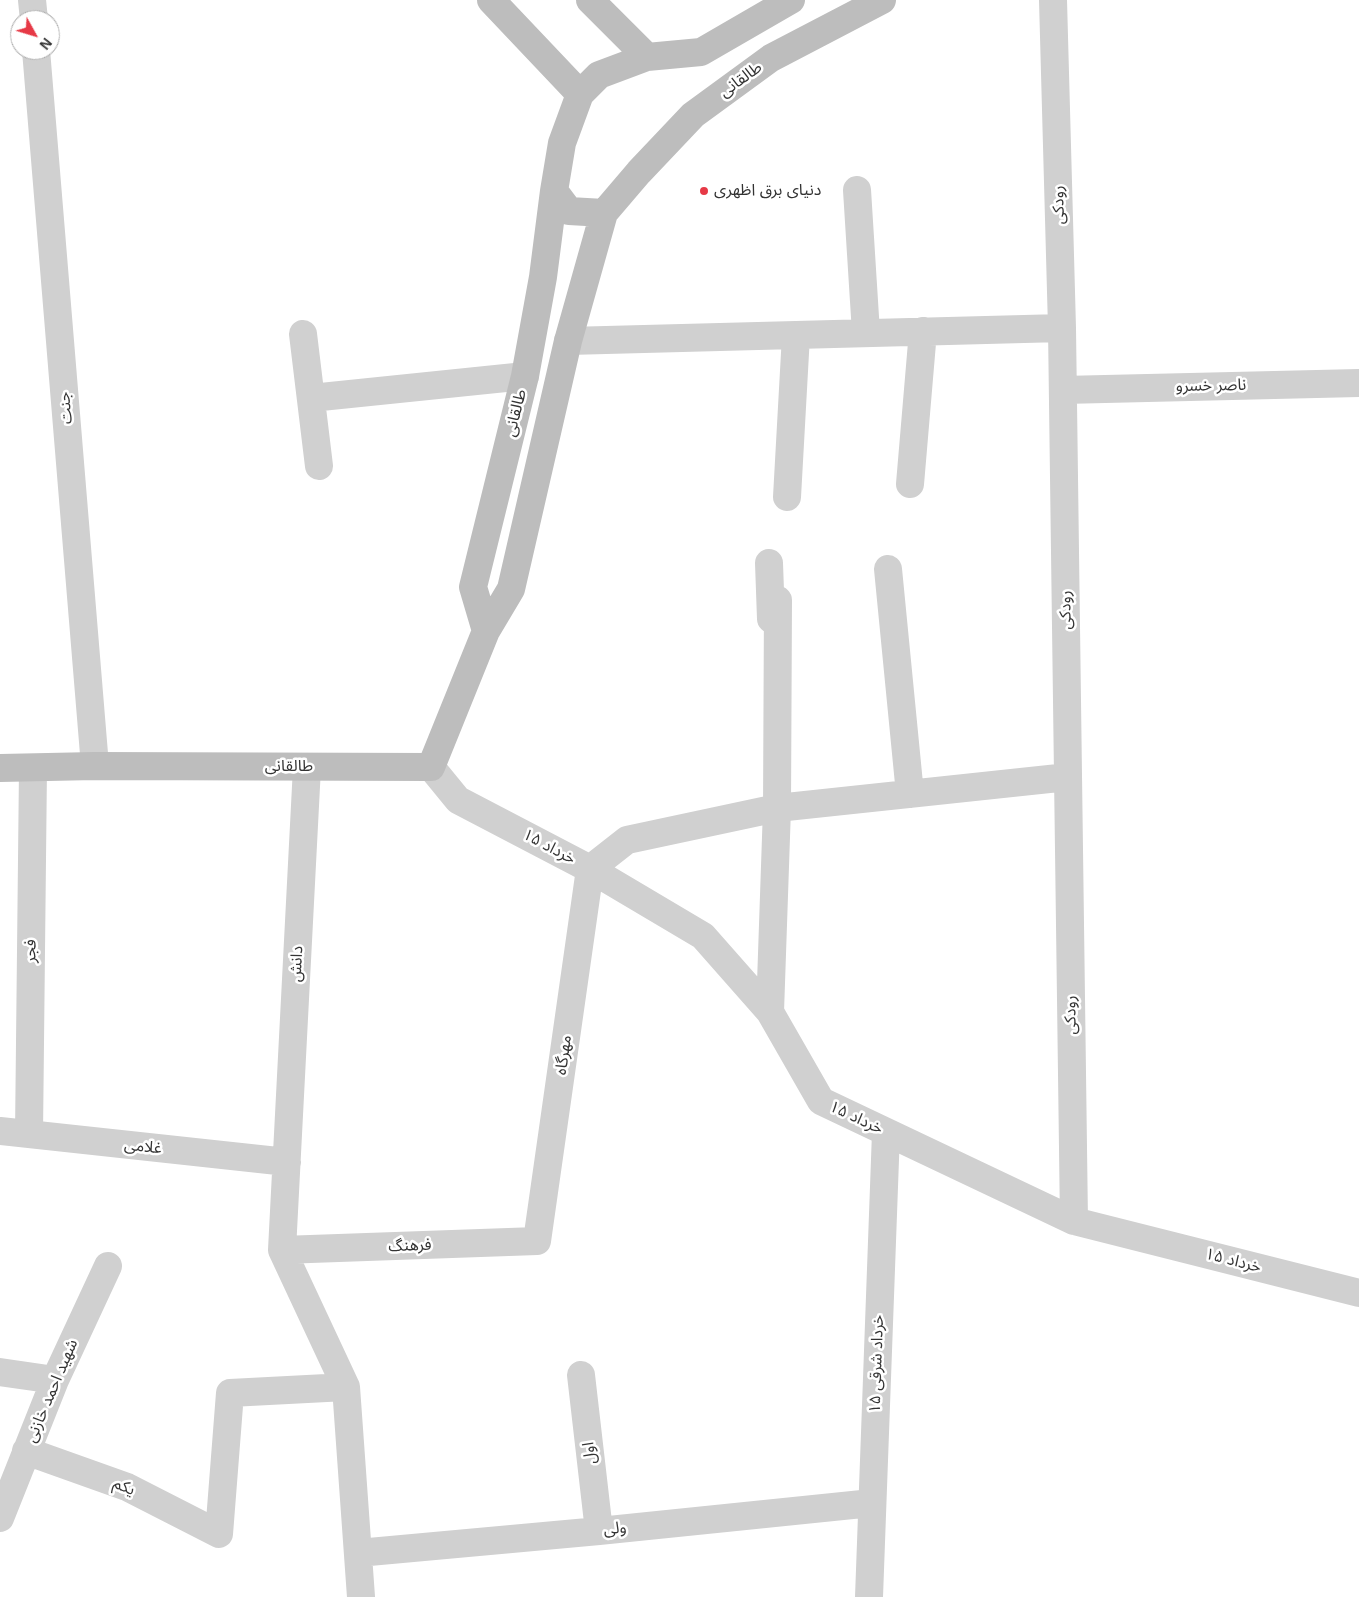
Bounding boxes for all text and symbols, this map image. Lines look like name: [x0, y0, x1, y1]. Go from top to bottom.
north arrow: [10, 10, 60, 60]
text: N: [36, 35, 55, 53]
street label: طالقانی: [716, 58, 766, 102]
place label: دنیای برق اظهری: [714, 181, 821, 201]
marker: دنیای برق اظهری: [698, 185, 710, 197]
street label: رودکی: [1049, 185, 1069, 225]
street label: ناصر خسرو: [1175, 376, 1247, 396]
street label: طالقانی: [501, 387, 531, 439]
street label: جنت: [55, 391, 77, 425]
street label: رودکی: [1056, 590, 1076, 630]
street label: طالقانی: [265, 757, 313, 777]
street label: ۱۵ خرداد: [519, 825, 579, 869]
street label: فجر: [21, 939, 41, 963]
street label: دانش: [286, 945, 308, 983]
street label: رودکی: [1061, 995, 1081, 1035]
street label: مهرگاه: [552, 1034, 576, 1076]
street label: ۱۵ خرداد: [826, 1097, 886, 1139]
street label: غلامی: [123, 1135, 163, 1159]
street label: فرهنگ: [388, 1236, 432, 1256]
street label: ۱۵ خرداد: [1203, 1245, 1263, 1277]
street label: ۱۵ خرداد شرقی: [866, 1314, 888, 1414]
street label: شهید احمد خازنی: [22, 1336, 82, 1446]
street label: اول: [579, 1441, 601, 1465]
street label: یکم: [110, 1474, 138, 1500]
street label: ولی: [603, 1518, 627, 1540]

